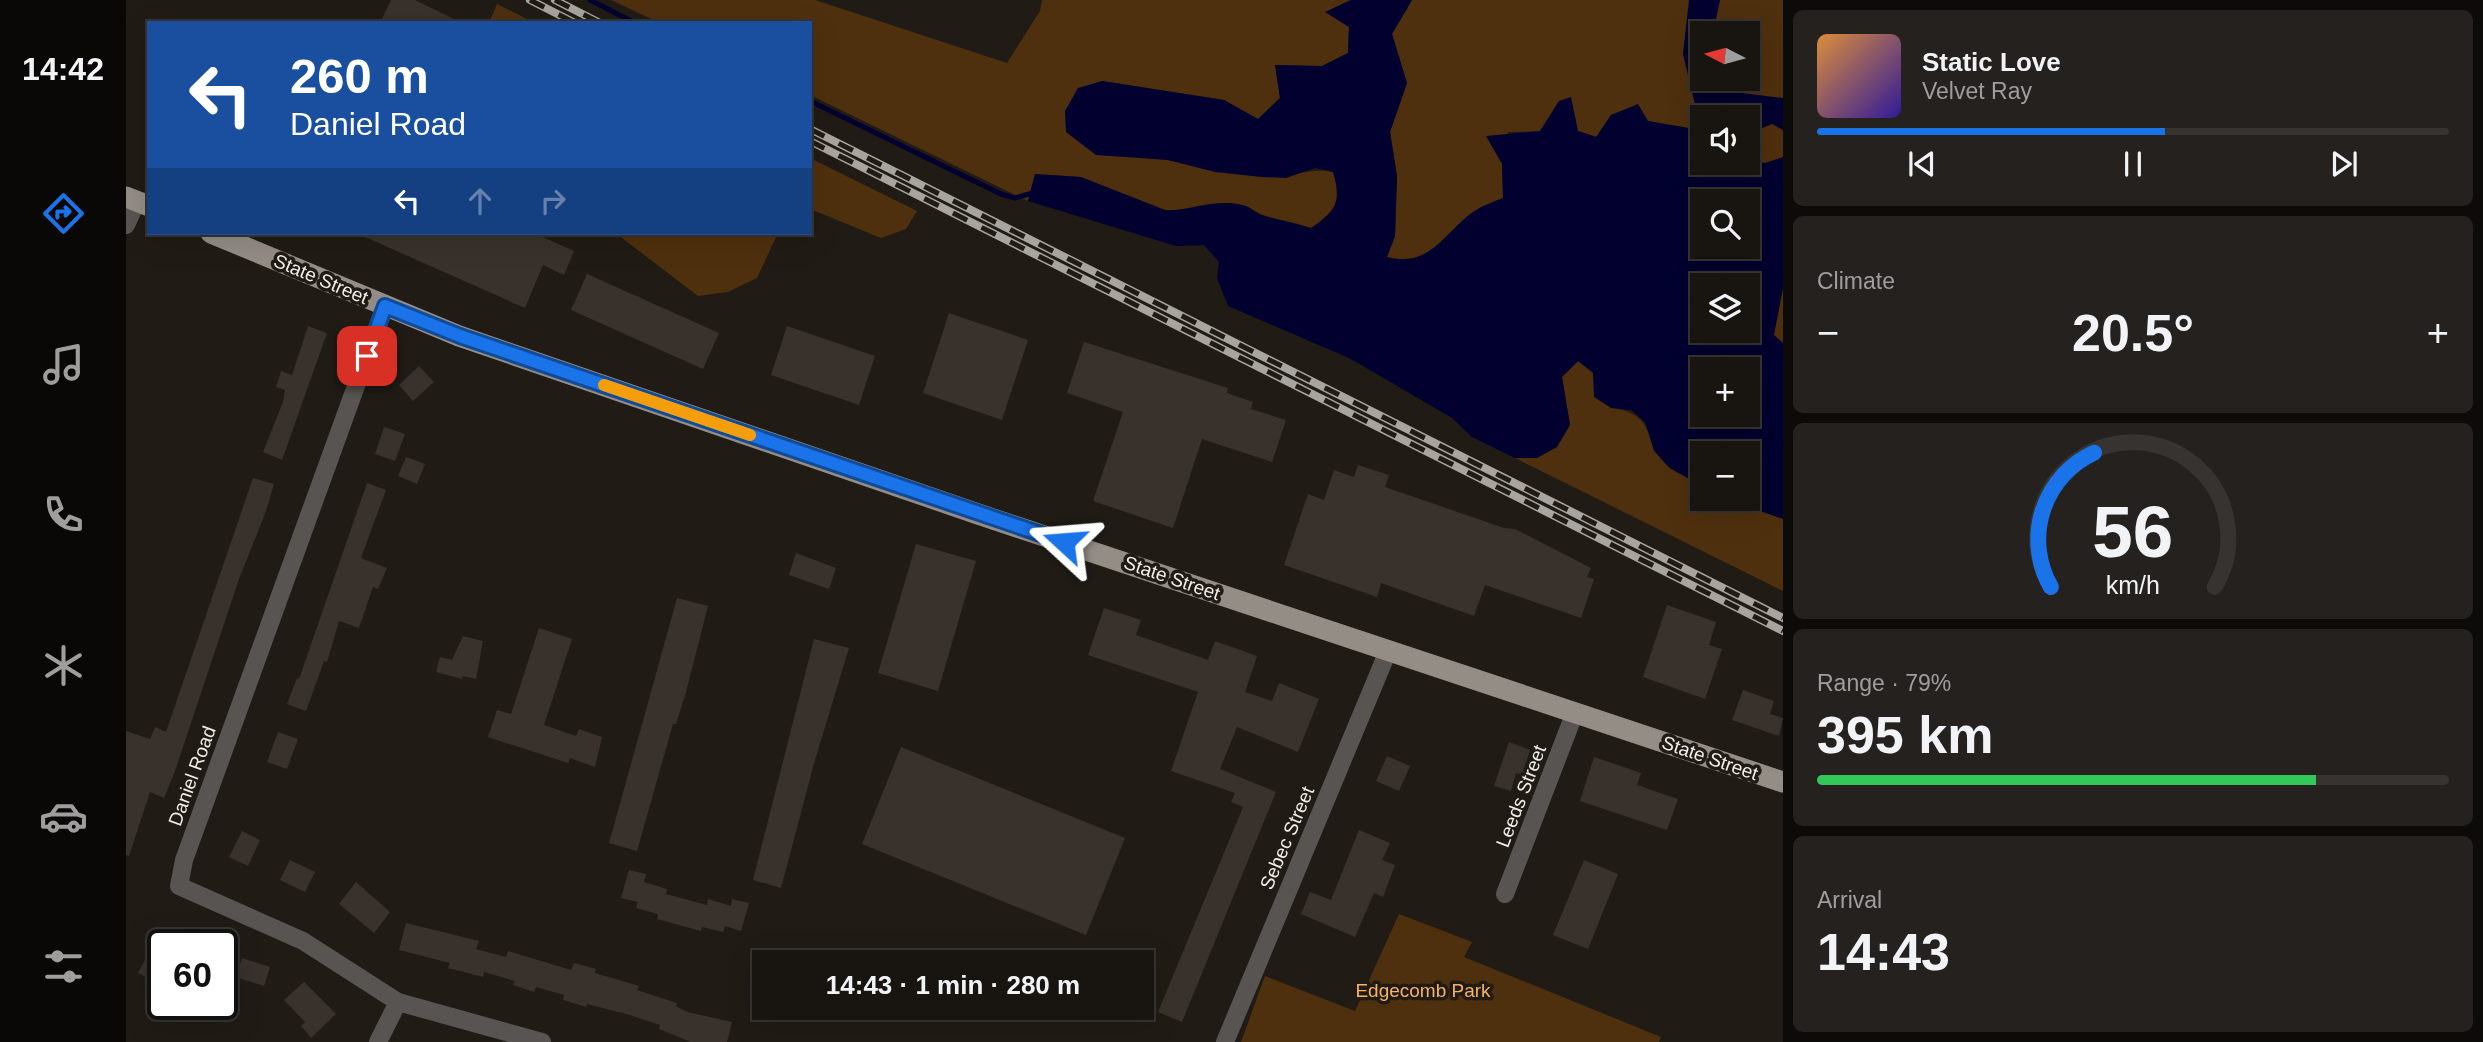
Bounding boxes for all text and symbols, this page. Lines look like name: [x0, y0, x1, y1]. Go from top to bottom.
north arrow: [1690, 21, 1760, 91]
map controls: [1690, 21, 1760, 511]
text: Static Love: [1922, 47, 2061, 77]
icon: left: [175, 49, 266, 140]
text: 260 m: [290, 49, 429, 103]
text: 14:42: [22, 51, 104, 87]
text: Velvet Ray: [1922, 78, 2032, 104]
button: sound: [1690, 105, 1760, 175]
text: Daniel Road: [290, 106, 466, 142]
icon: previous: [1903, 145, 1941, 183]
icon: pause: [2114, 145, 2152, 183]
icon: next: [2325, 145, 2363, 183]
icon: left: [388, 182, 426, 220]
icon: ahead: [461, 182, 499, 220]
icon: right: [534, 182, 572, 220]
icon: directions: [39, 189, 88, 238]
button: search: [1690, 189, 1760, 259]
street label: State Street: [271, 250, 372, 309]
text: Climate: [1817, 268, 1895, 294]
button: layers: [1690, 273, 1760, 343]
text: 20.5°: [2072, 304, 2194, 362]
text: −: [1817, 312, 1839, 354]
text: +: [2427, 312, 2449, 354]
pin: [337, 326, 397, 386]
icon: arrive: [348, 337, 386, 375]
icon: music: [39, 340, 88, 389]
button: +: [1690, 357, 1760, 427]
button: −: [1690, 441, 1760, 511]
icon: phone: [39, 490, 88, 539]
text: 56: [2093, 491, 2173, 572]
position arrow: [1027, 505, 1101, 579]
street label: State Street: [1121, 552, 1224, 604]
text: km/h: [2106, 571, 2160, 599]
icon: climate: [39, 641, 88, 690]
text: Range · 79%: [1817, 670, 1951, 696]
text: 395 km: [1817, 706, 1993, 764]
street label: Daniel Road: [164, 723, 220, 829]
street label: State Street: [1659, 732, 1762, 784]
street label: Leeds Street: [1492, 741, 1550, 850]
street label: Sebec Street: [1256, 783, 1318, 893]
icon: car: [39, 792, 88, 841]
text: Arrival: [1817, 887, 1882, 913]
text: 14:43: [1817, 923, 1950, 981]
speed limit sign: 60: [147, 929, 238, 1020]
icon: filters: [39, 942, 88, 991]
text: 14:43 · 1 min · 280 m: [826, 970, 1080, 1000]
park label: Edgecomb Park: [1355, 980, 1491, 1001]

